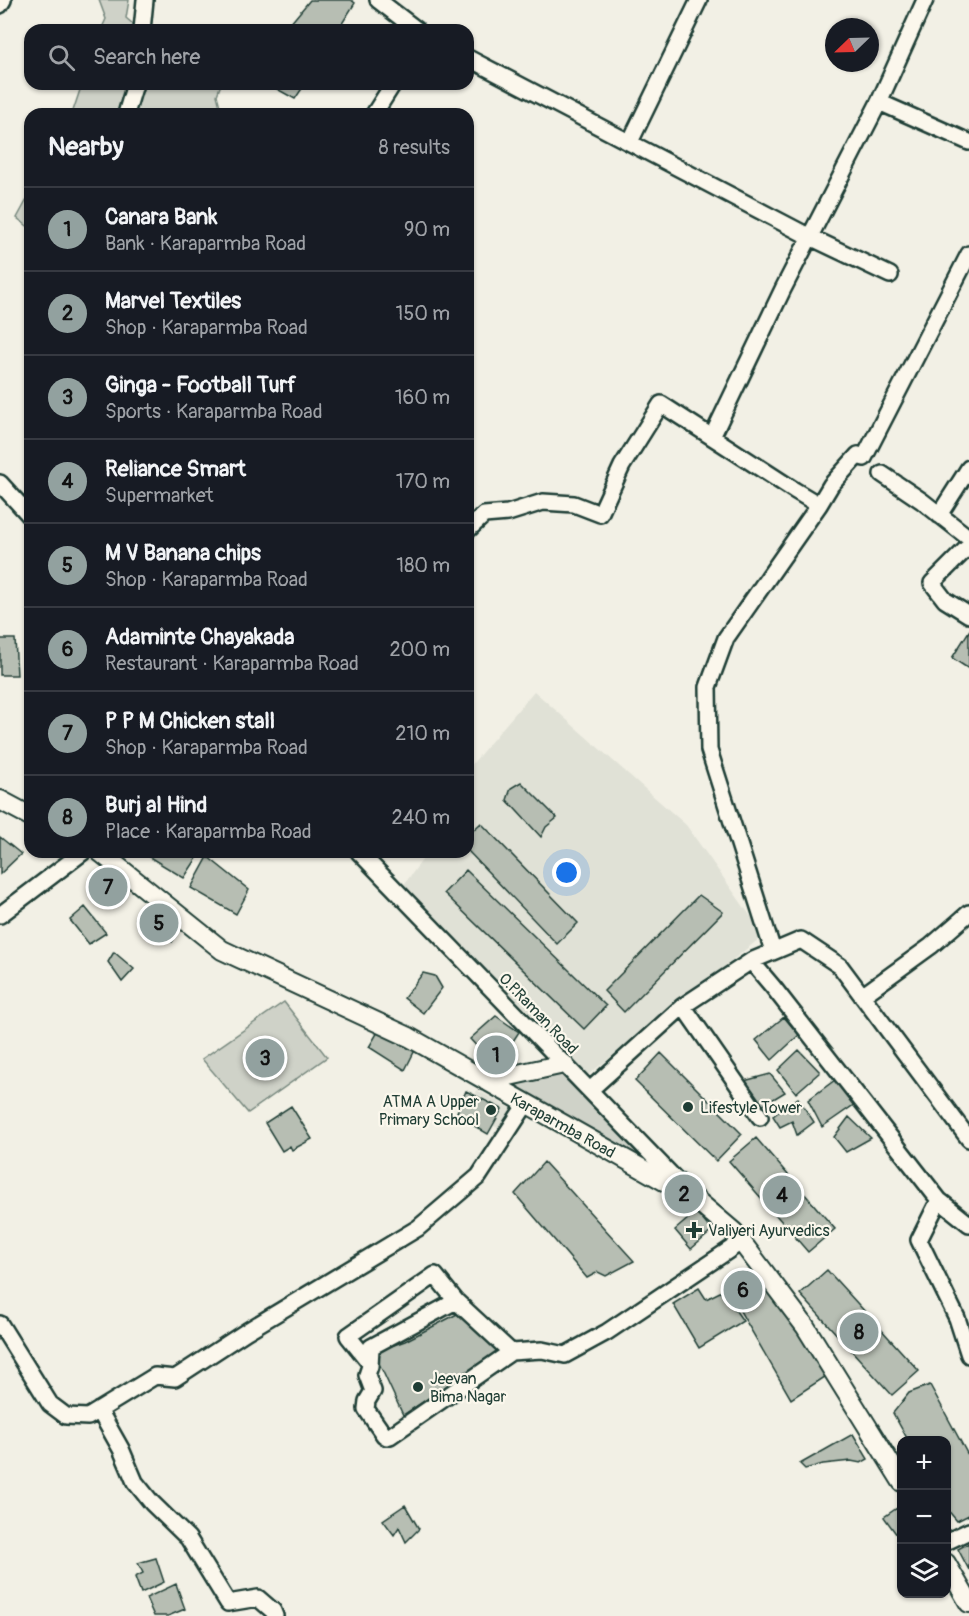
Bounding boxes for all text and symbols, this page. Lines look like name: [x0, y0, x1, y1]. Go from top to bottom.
north arrow: [825, 18, 879, 72]
search box: [24, 24, 474, 90]
icon: search: [45, 41, 78, 74]
text: Search here: [93, 43, 200, 71]
text: Nearby: [48, 131, 124, 163]
text: 8 results: [379, 135, 450, 160]
text: Canara Bank: [105, 203, 217, 231]
text: 1: [64, 217, 71, 242]
text: 90 m: [404, 217, 450, 242]
text: Bank · Karaparmba Road: [105, 231, 306, 256]
text: Marvel Textiles: [105, 287, 241, 315]
text: 2: [62, 301, 73, 326]
text: 150 m: [396, 301, 450, 326]
text: Shop · Karaparmba Road: [105, 315, 308, 340]
text: Ginga - Football Turf: [105, 371, 296, 399]
text: 3: [62, 385, 73, 410]
text: 160 m: [395, 385, 450, 410]
text: Sports · Karaparmba Road: [105, 399, 322, 424]
text: Reliance Smart: [105, 455, 246, 483]
text: 4: [62, 469, 73, 494]
text: 170 m: [396, 469, 450, 494]
text: Supermarket: [105, 483, 214, 508]
text: M V Banana chips: [105, 539, 261, 567]
text: 5: [62, 553, 73, 578]
text: 180 m: [396, 553, 450, 578]
text: Shop · Karaparmba Road: [105, 567, 308, 592]
text: Adaminte Chayakada: [105, 623, 294, 651]
text: 6: [62, 637, 73, 662]
text: 200 m: [389, 637, 450, 662]
text: Restaurant · Karaparmba Road: [105, 651, 359, 676]
text: P P M Chicken stall: [105, 707, 275, 735]
text: 7: [62, 721, 73, 746]
text: 210 m: [395, 721, 450, 746]
text: Shop · Karaparmba Road: [105, 735, 308, 760]
text: Burj al Hind: [105, 791, 207, 819]
text: 8: [62, 805, 73, 830]
text: 240 m: [391, 805, 450, 830]
text: Place · Karaparmba Road: [105, 819, 312, 844]
your location: [552, 858, 581, 887]
pin: 7: [88, 864, 128, 910]
pin: 5: [140, 900, 178, 946]
street label: O.P.Raman Road: [494, 969, 582, 1059]
pin: 1: [476, 1032, 516, 1078]
pin: 3: [246, 1036, 284, 1080]
street label: Karaparmba Road: [506, 1089, 619, 1163]
place label: ATMA A Upper Primary School: [379, 1092, 479, 1130]
place label: Lifestyle Tower: [700, 1098, 802, 1118]
marker: Lifestyle Tower: [681, 1100, 695, 1114]
marker: ATMA A Upper Primary School: [484, 1103, 498, 1117]
pin: 2: [664, 1172, 704, 1216]
pin: 4: [762, 1172, 802, 1218]
marker: Valiyeri Ayurvedics: [685, 1221, 703, 1239]
place label: Valiyeri Ayurvedics: [708, 1221, 830, 1241]
pin: 6: [724, 1268, 762, 1312]
pin: 8: [840, 1310, 878, 1354]
place label: Jeevan Bima Nagar: [430, 1369, 506, 1407]
marker: Jeevan Bima Nagar: [411, 1380, 425, 1394]
map controls: [897, 1436, 951, 1598]
button: +: [897, 1436, 951, 1490]
button: −: [897, 1490, 951, 1544]
button: layers: [897, 1544, 951, 1598]

